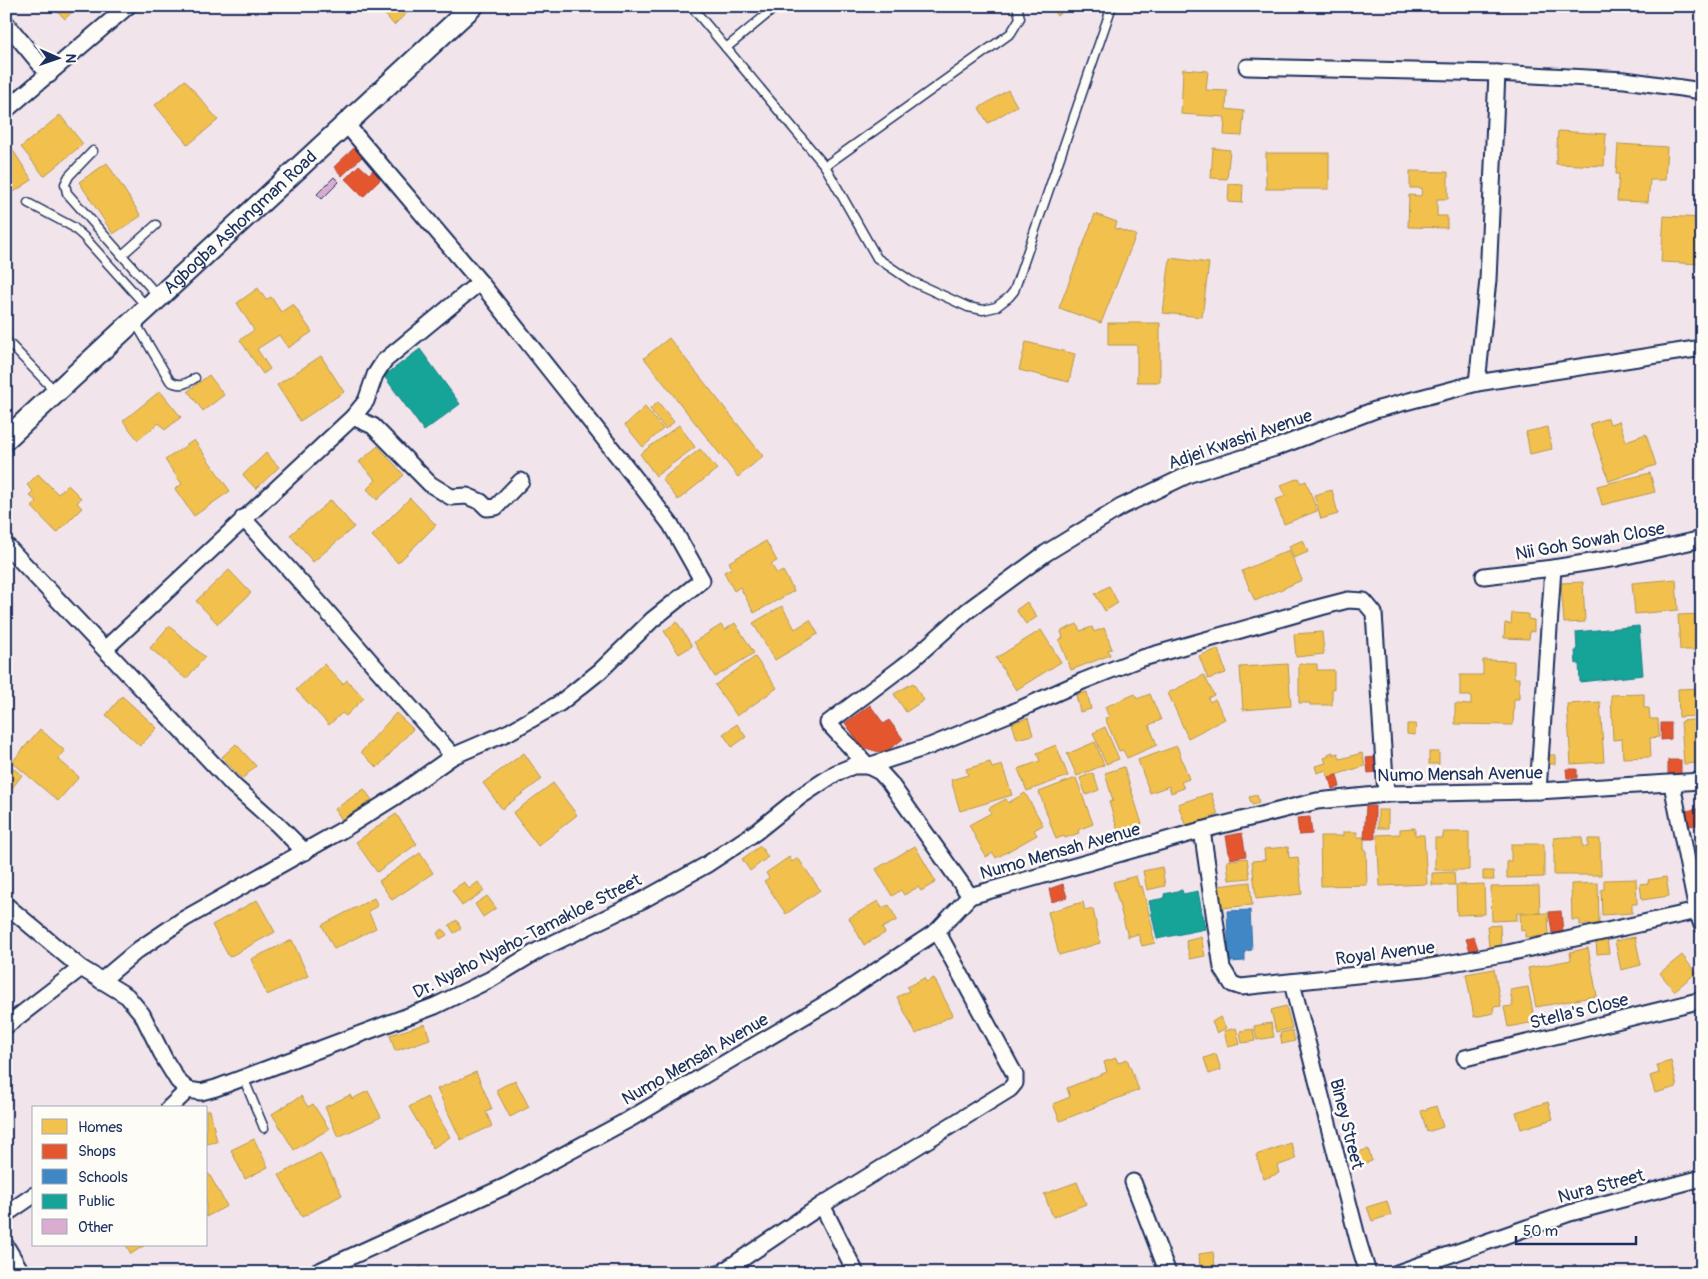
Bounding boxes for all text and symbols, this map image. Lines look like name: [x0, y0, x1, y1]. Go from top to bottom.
north arrow: [32, 32, 82, 82]
text: N: [62, 53, 79, 63]
street label: Agbogba Ashongman Road: [159, 145, 322, 299]
street label: Adjei Kwashi Avenue: [1165, 404, 1315, 475]
street label: Nii Goh Sowah Close: [1514, 517, 1667, 566]
street label: Numo Mensah Avenue: [1377, 762, 1543, 787]
street label: Numo Mensah Avenue: [977, 818, 1143, 885]
street label: Dr. Nyaho Nyaho-Tamakloe Street: [409, 868, 646, 1004]
street label: Royal Avenue: [1334, 936, 1436, 971]
street label: Stella's Close: [1527, 988, 1631, 1035]
street label: Numo Mensah Avenue: [618, 1008, 773, 1111]
street label: Biney Street: [1324, 1076, 1369, 1173]
legend: [32, 1106, 208, 1246]
text: Homes: [78, 1118, 123, 1137]
text: Shops: [78, 1142, 116, 1161]
street label: Nura Street: [1555, 1164, 1648, 1209]
text: Schools: [78, 1168, 128, 1187]
text: Public: [78, 1192, 115, 1211]
scale bar: [1516, 1214, 1636, 1246]
text: Other: [78, 1218, 114, 1237]
text: 50 m: [1523, 1222, 1558, 1241]

